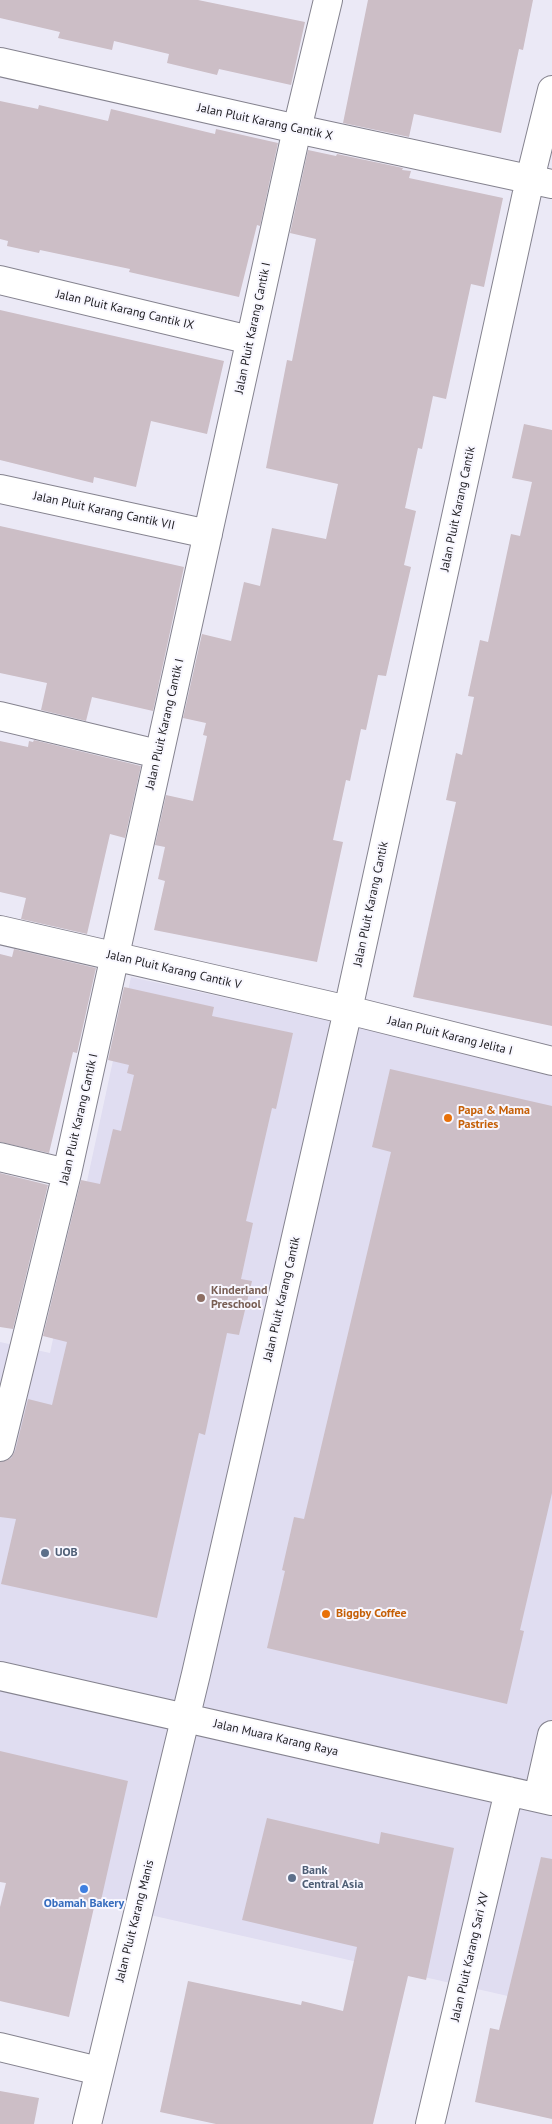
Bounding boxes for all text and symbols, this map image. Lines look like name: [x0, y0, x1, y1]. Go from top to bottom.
street label: Jalan Pluit Karang Cantik X: [196, 101, 334, 143]
street label: Jalan Pluit Karang Cantik I: [232, 261, 274, 395]
street label: Jalan Pluit Karang Cantik IX: [55, 287, 195, 333]
street label: Jalan Pluit Karang Cantik: [438, 445, 478, 573]
street label: Jalan Pluit Karang Cantik VII: [32, 489, 176, 533]
street label: Jalan Pluit Karang Cantik I: [143, 657, 187, 791]
street label: Jalan Pluit Karang Cantik: [351, 840, 391, 968]
street label: Jalan Pluit Karang Cantik V: [106, 948, 242, 992]
street label: Jalan Pluit Karang Jelita I: [386, 1014, 514, 1058]
street label: Jalan Pluit Karang Cantik I: [57, 1052, 101, 1186]
place label: Papa & Mama Pastries: [458, 1104, 530, 1132]
marker: Papa & Mama Pastries: [442, 1112, 454, 1124]
street label: Jalan Pluit Karang Cantik: [261, 1235, 303, 1363]
place label: Kinderland Preschool: [211, 1284, 267, 1312]
marker: Kinderland Preschool: [195, 1292, 207, 1304]
place label: UOB: [55, 1546, 78, 1560]
marker: UOB: [39, 1547, 51, 1559]
place label: Biggby Coffee: [336, 1607, 407, 1621]
marker: Biggby Coffee: [320, 1608, 332, 1620]
street label: Jalan Muara Karang Raya: [212, 1717, 340, 1759]
street label: Jalan Pluit Karang Manis: [113, 1858, 157, 1984]
place label: Bank Central Asia: [302, 1864, 363, 1892]
marker: Bank Central Asia: [286, 1872, 298, 1884]
marker: Obamah Bakery: [78, 1883, 90, 1895]
street label: Jalan Pluit Karang Sari XV: [448, 1891, 492, 2023]
place label: Obamah Bakery: [44, 1897, 124, 1911]

